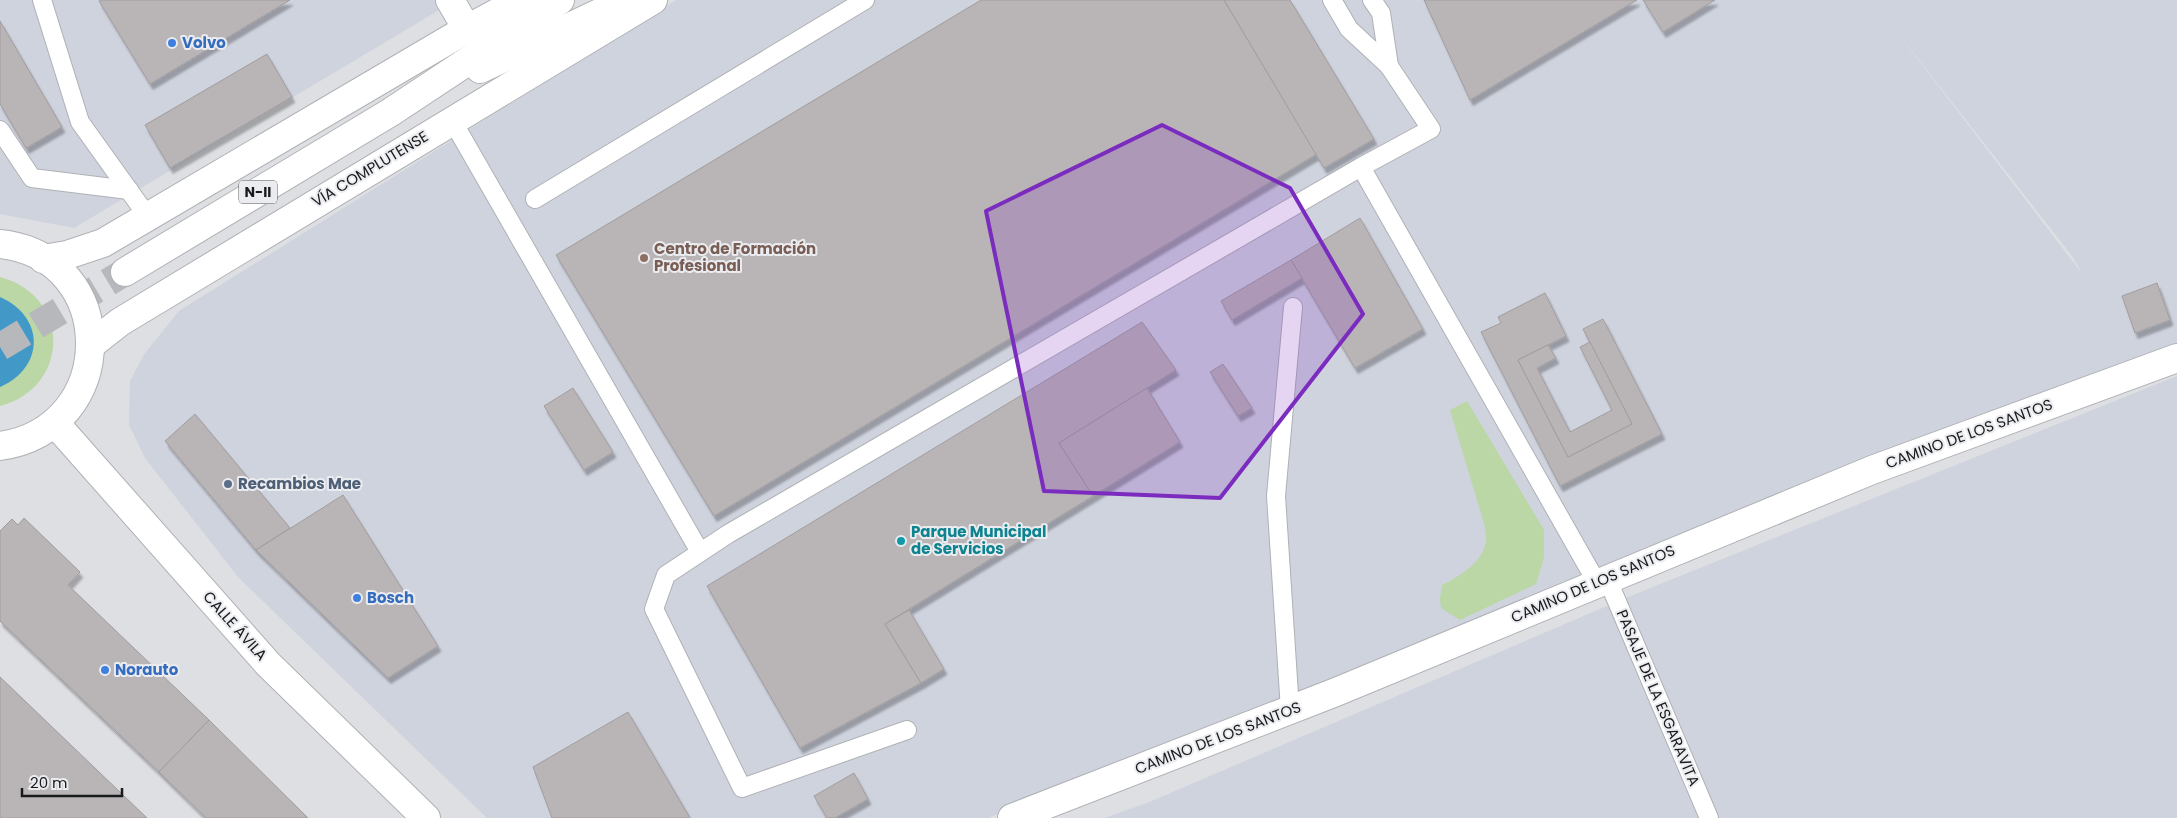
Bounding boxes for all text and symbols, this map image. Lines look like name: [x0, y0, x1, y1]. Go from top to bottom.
place label: Volvo: [182, 32, 226, 53]
marker: Volvo: [166, 37, 178, 49]
street label: VÍA COMPLUTENSE: [308, 125, 432, 212]
road number: N-II: [239, 180, 277, 203]
place label: Centro de Formación Profesional: [654, 238, 816, 276]
marker: Centro de Formación Profesional: [638, 252, 650, 264]
street label: CAMINO DE LOS SANTOS: [1882, 394, 2055, 474]
place label: Recambios Mae: [238, 473, 361, 494]
marker: Recambios Mae: [222, 478, 234, 490]
place label: Parque Municipal de Servicios: [911, 521, 1046, 559]
marker: Parque Municipal de Servicios: [895, 535, 907, 547]
street label: CAMINO DE LOS SANTOS: [1508, 539, 1678, 628]
street label: CALLE ÁVILA: [198, 586, 272, 665]
place label: Bosch: [367, 587, 414, 608]
marker: Bosch: [351, 592, 363, 604]
street label: PASAJE DE LA ESGARAVITA: [1612, 606, 1705, 789]
place label: Norauto: [115, 659, 179, 680]
marker: Norauto: [99, 664, 111, 676]
street label: CAMINO DE LOS SANTOS: [1132, 696, 1304, 779]
scale bar: [22, 766, 122, 798]
text: 20 m: [30, 772, 68, 793]

